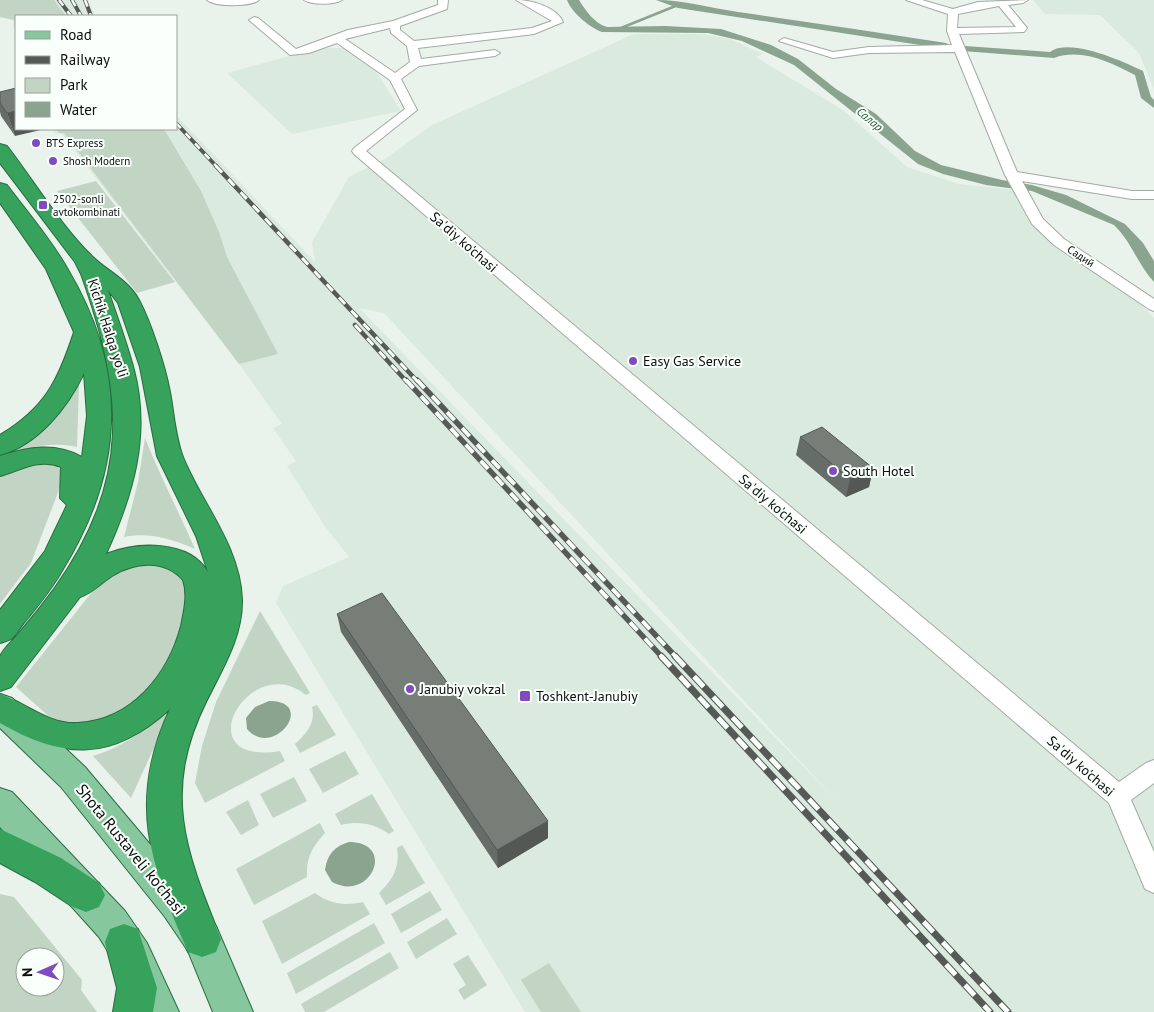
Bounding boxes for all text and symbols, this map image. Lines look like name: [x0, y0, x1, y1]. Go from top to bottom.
legend: [15, 15, 178, 130]
text: Road: [60, 25, 92, 44]
text: Railway: [60, 50, 110, 69]
text: Park: [60, 75, 88, 94]
text: Water: [60, 100, 97, 119]
water label: Салар: [854, 104, 886, 134]
place label: BTS Express: [46, 136, 103, 150]
marker: BTS Express: [30, 137, 42, 149]
place label: Shosh Modern: [63, 154, 130, 168]
marker: Shosh Modern: [47, 155, 59, 167]
place label: 2502-sonli avtokombinati: [53, 192, 120, 219]
marker: 2502-sonli avtokombinati: [37, 199, 49, 211]
street label: Sa'diy ko'chasi: [426, 208, 502, 276]
street label: Садий: [1065, 242, 1097, 270]
street label: Kichik Halqa yo'li: [84, 276, 132, 380]
place label: Easy Gas Service: [643, 352, 741, 370]
marker: Easy Gas Service: [627, 355, 639, 367]
place label: South Hotel: [843, 462, 914, 480]
marker: South Hotel: [827, 465, 839, 477]
street label: Sa'diy ko'chasi: [735, 470, 811, 538]
place label: Janubiy vokzal: [419, 680, 505, 698]
marker: Janubiy vokzal: [404, 683, 416, 695]
place label: Toshkent-Janubiy: [536, 687, 638, 705]
marker: Toshkent-Janubiy: [518, 689, 532, 703]
street label: Sa'diy ko'chasi: [1043, 732, 1119, 800]
street label: Shota Rustaveli ko'chasi: [72, 780, 190, 918]
north arrow: [15, 947, 65, 997]
text: N: [18, 968, 36, 977]

